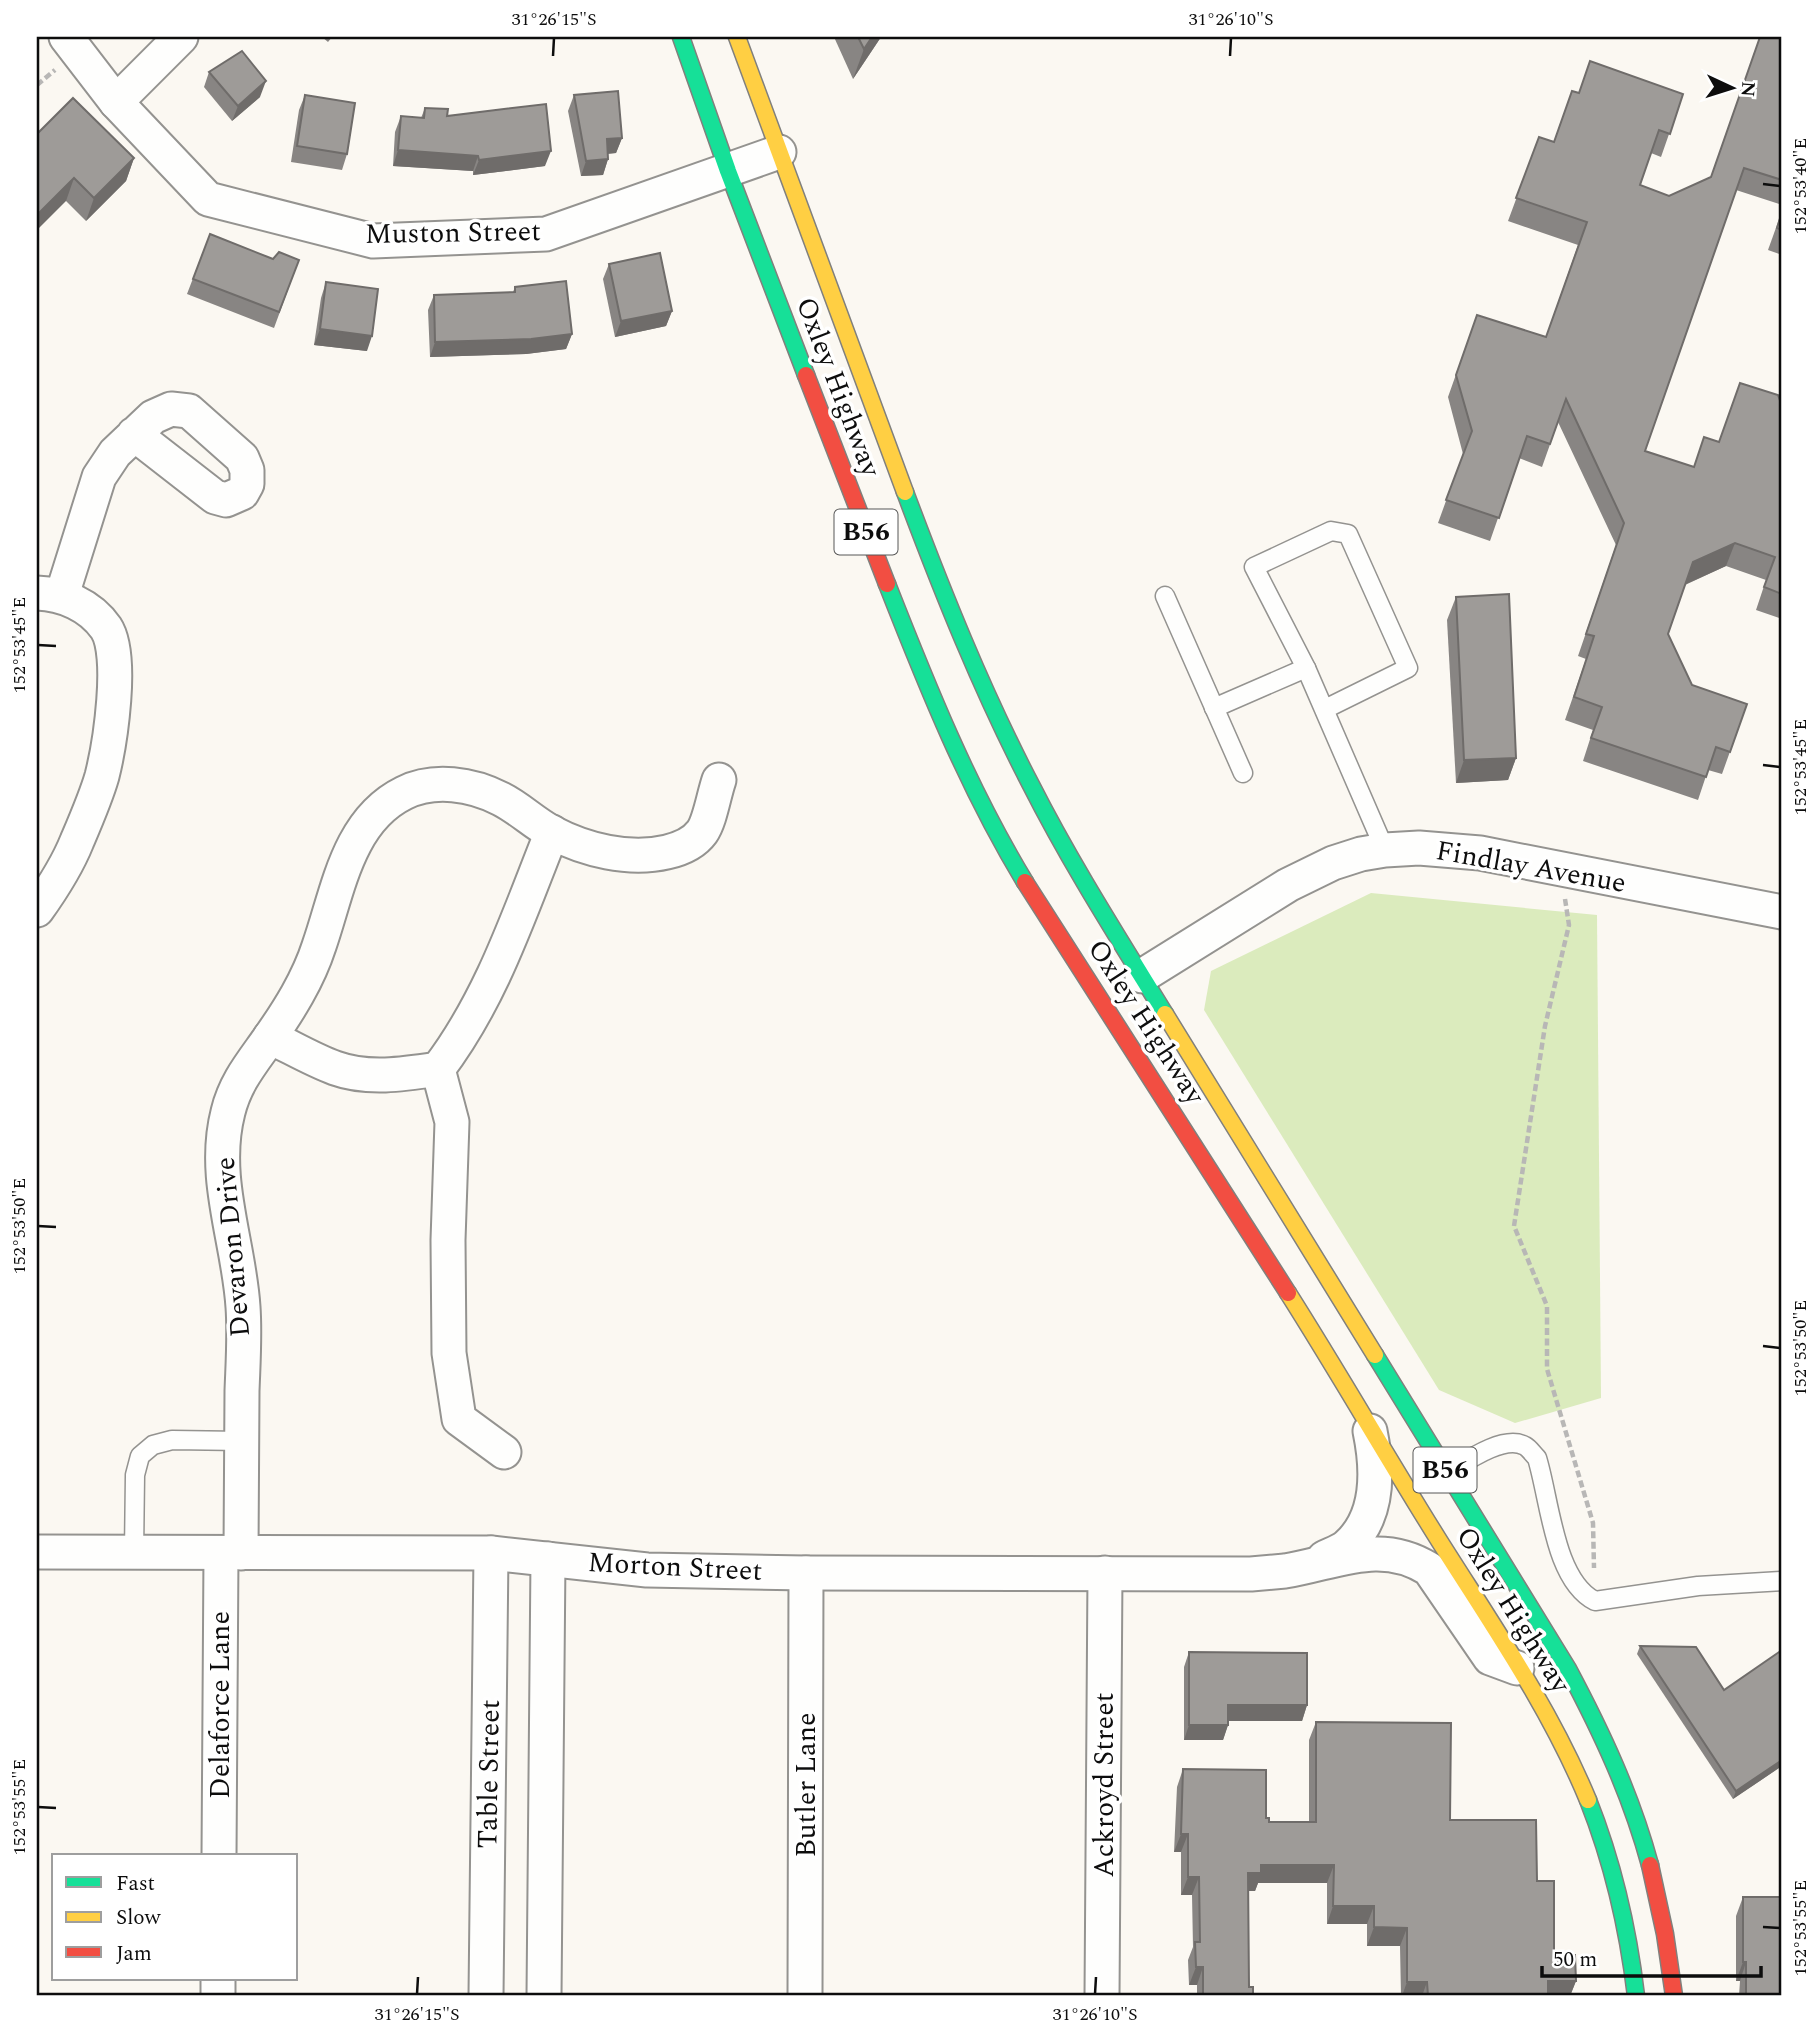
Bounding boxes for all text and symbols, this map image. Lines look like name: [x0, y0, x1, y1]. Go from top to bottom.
text: 31°26'15"S: [511, 6, 597, 33]
text: 31°26'10"S: [1188, 6, 1274, 33]
north arrow: [1696, 52, 1766, 122]
text: N: [1732, 80, 1762, 98]
text: 152°53'40"E: [1787, 138, 1814, 234]
street label: Muston Street: [365, 210, 542, 256]
street label: Oxley Highway: [784, 291, 893, 484]
road number: B56: [834, 510, 898, 554]
text: 152°53'45"E: [6, 597, 33, 693]
text: 152°53'45"E: [1787, 719, 1814, 815]
street label: Findlay Avenue: [1433, 829, 1629, 905]
street label: Oxley Highway: [1076, 931, 1216, 1114]
street label: Devaron Drive: [204, 1155, 262, 1339]
text: 152°53'50"E: [6, 1178, 33, 1274]
text: 152°53'50"E: [1787, 1300, 1814, 1396]
road number: B56: [1414, 1448, 1476, 1492]
street label: Oxley Highway: [1445, 1518, 1582, 1703]
street label: Morton Street: [587, 1541, 764, 1593]
street label: Delaforce Lane: [199, 1611, 242, 1799]
street label: Ackroyd Street: [1083, 1692, 1126, 1878]
street label: Table Street: [466, 1699, 512, 1849]
street label: Butler Lane: [785, 1712, 828, 1858]
text: 152°53'55"E: [6, 1759, 33, 1855]
legend: [52, 1854, 298, 1980]
text: Fast: [116, 1868, 155, 1900]
text: 152°53'55"E: [1787, 1880, 1814, 1976]
text: Slow: [116, 1902, 162, 1934]
scale bar: [1542, 1935, 1761, 1979]
text: Jam: [116, 1938, 152, 1970]
text: 50 m: [1553, 1944, 1597, 1976]
text: 31°26'15"S: [374, 2001, 460, 2028]
text: 31°26'10"S: [1052, 2001, 1138, 2028]

